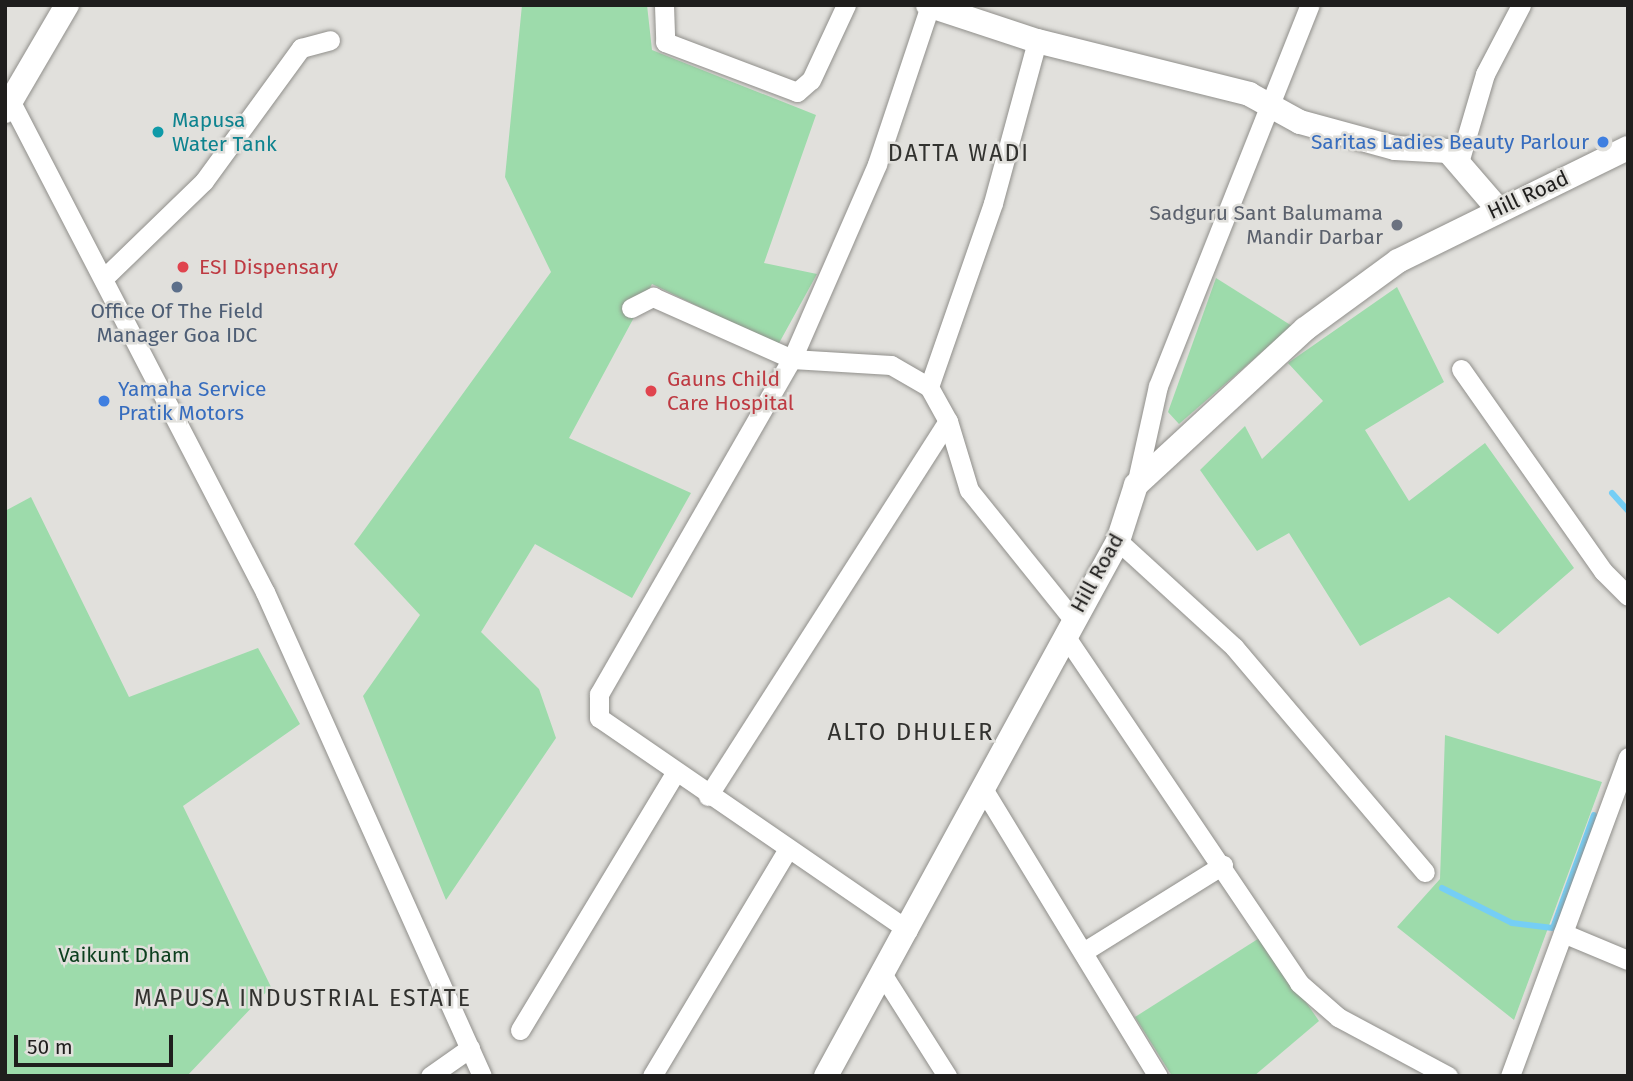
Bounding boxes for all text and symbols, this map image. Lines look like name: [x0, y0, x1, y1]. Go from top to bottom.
place label: Mapusa Water Tank: [172, 107, 277, 157]
marker: Mapusa Water Tank: [150, 124, 166, 140]
place label: Saritas Ladies Beauty Parlour: [1311, 129, 1589, 155]
marker: Saritas Ladies Beauty Parlour: [1595, 134, 1611, 150]
district label: DATTA WADI: [889, 139, 1029, 167]
street label: Hill Road: [1483, 165, 1573, 225]
place label: Sadguru Sant Balumama Mandir Darbar: [1149, 200, 1383, 250]
marker: Sadguru Sant Balumama Mandir Darbar: [1389, 217, 1405, 233]
place label: ESI Dispensary: [199, 254, 338, 280]
marker: ESI Dispensary: [173, 257, 193, 277]
marker: Office Of The Field Manager Goa IDC: [169, 279, 185, 295]
place label: Office Of The Field Manager Goa IDC: [90, 298, 264, 348]
place label: Gauns Child Care Hospital: [667, 366, 794, 416]
place label: Yamaha Service Pratik Motors: [118, 376, 266, 426]
marker: Gauns Child Care Hospital: [641, 381, 661, 401]
marker: Yamaha Service Pratik Motors: [96, 393, 112, 409]
street label: Hill Road: [1065, 529, 1129, 617]
district label: ALTO DHULER: [829, 719, 993, 747]
park label: Vaikunt Dham: [58, 942, 190, 968]
district label: MAPUSA INDUSTRIAL ESTATE: [137, 984, 469, 1012]
scale bar: [18, 1021, 177, 1066]
text: 50 m: [27, 1034, 73, 1060]

